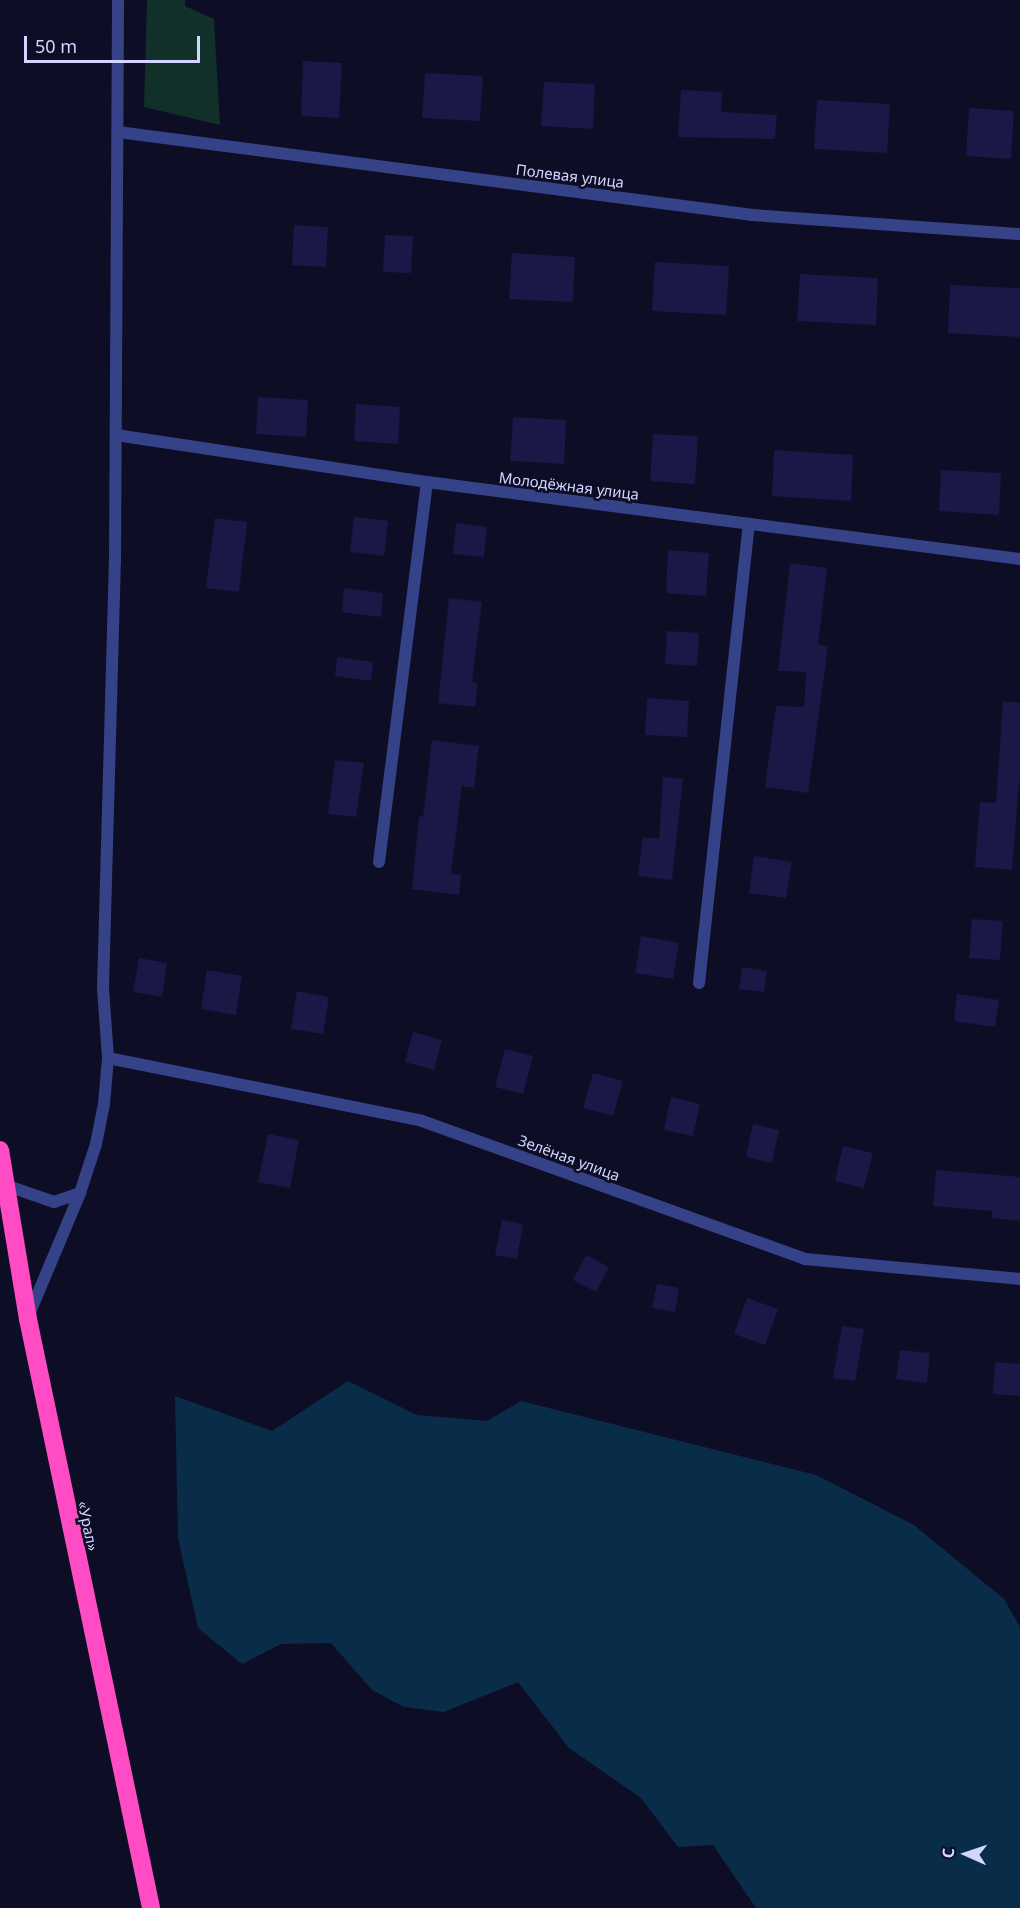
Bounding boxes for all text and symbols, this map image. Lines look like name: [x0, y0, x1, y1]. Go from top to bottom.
scale bar: [27, 24, 202, 62]
text: 50 m: [35, 34, 77, 58]
street label: Полевая улица: [515, 160, 625, 192]
street label: Молодёжная улица: [498, 468, 640, 504]
street label: Зелёная улица: [516, 1131, 622, 1185]
street label: «Урал»: [74, 1499, 102, 1553]
north arrow: [936, 1824, 996, 1884]
text: С: [937, 1847, 959, 1859]

